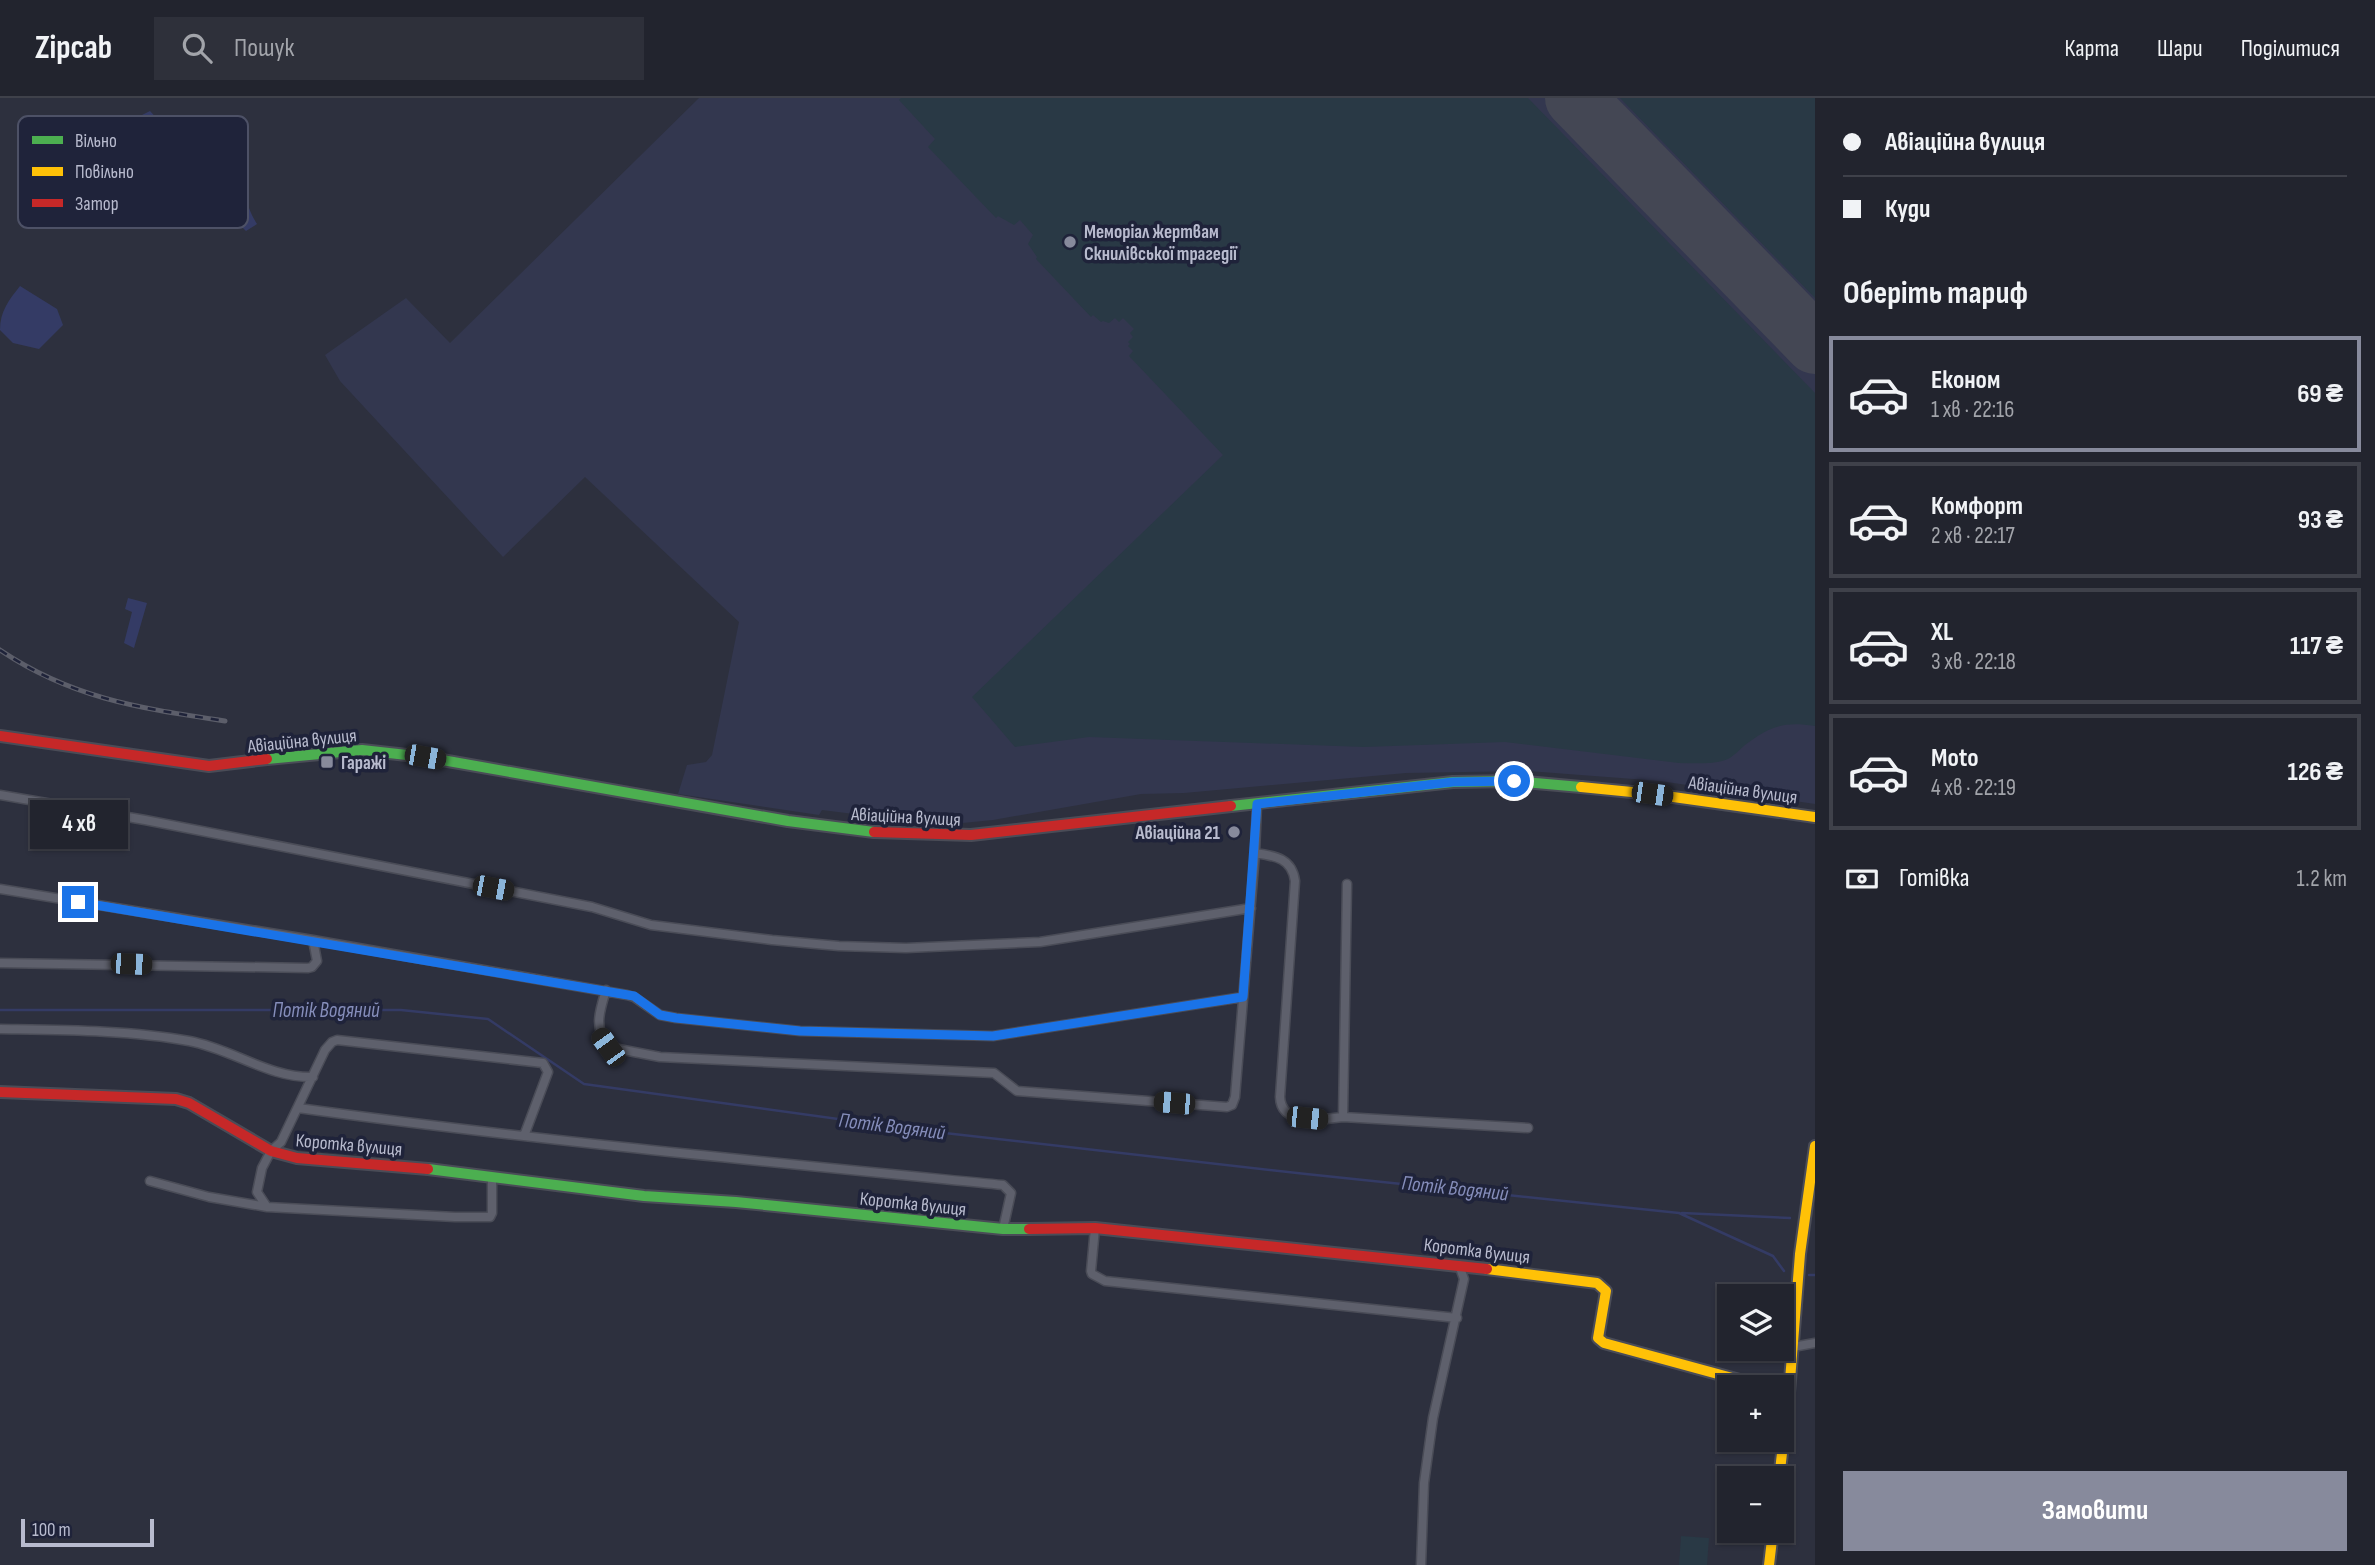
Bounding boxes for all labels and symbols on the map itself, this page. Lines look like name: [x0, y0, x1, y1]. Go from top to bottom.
legend: [18, 116, 248, 228]
text: Вільно: [75, 130, 117, 153]
text: Повільно: [75, 161, 134, 184]
text: Затор: [75, 193, 119, 216]
place label: Меморіал жертвам Скнилівської трагедії: [1084, 221, 1238, 266]
marker: Меморіал жертвам Скнилівської трагедії: [1062, 234, 1078, 250]
street label: Авіаційна вулиця: [245, 724, 358, 759]
car: [403, 743, 448, 771]
place label: Гаражі: [341, 752, 386, 775]
marker: Гаражі: [319, 754, 335, 770]
route start: [1498, 765, 1530, 797]
street label: Авіаційна вулиця: [1686, 771, 1799, 810]
car: [1630, 781, 1675, 807]
callout: 4 хв: [29, 800, 127, 850]
street label: Авіаційна вулиця: [850, 803, 961, 832]
place label: Авіаційна 21: [1134, 822, 1221, 845]
marker: Авіаційна 21: [1226, 824, 1242, 840]
car: [471, 874, 516, 902]
route end: [62, 886, 94, 918]
car: [110, 953, 153, 975]
water label: Потік Водяний: [272, 998, 380, 1023]
car: [588, 1024, 629, 1070]
car: [1153, 1091, 1196, 1115]
car: [1286, 1105, 1329, 1131]
water label: Потік Водяний: [837, 1108, 947, 1145]
street label: Коротка вулиця: [295, 1129, 403, 1162]
water label: Потік Водяний: [1400, 1170, 1510, 1207]
street label: Коротка вулиця: [859, 1187, 967, 1222]
street label: Коротка вулиця: [1422, 1234, 1531, 1269]
scale bar: [21, 1516, 154, 1548]

